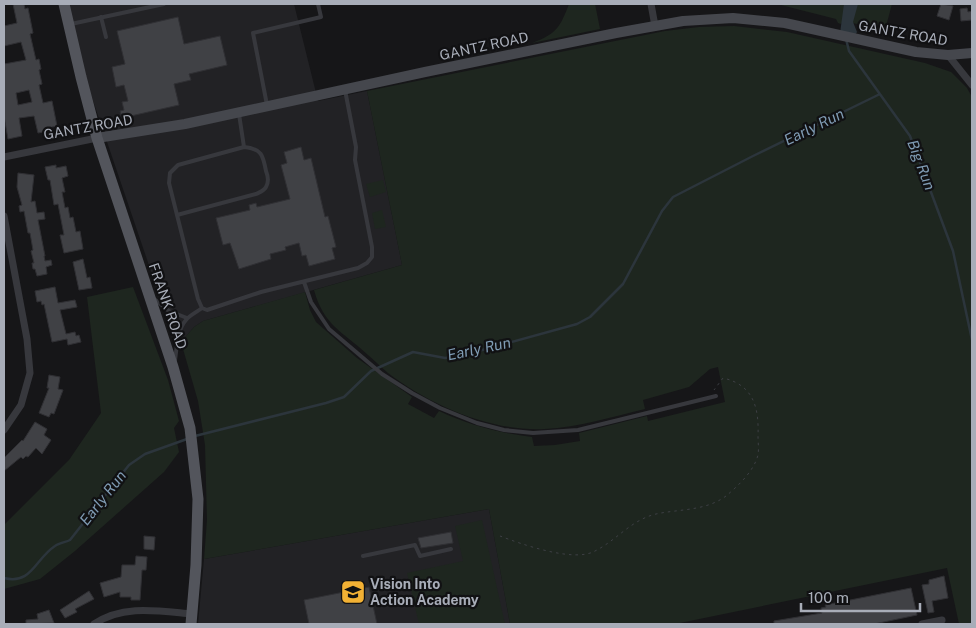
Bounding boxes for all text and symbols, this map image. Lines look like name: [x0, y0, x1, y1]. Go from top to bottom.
street label: GANTZ ROAD: [857, 17, 949, 49]
street label: GANTZ ROAD: [438, 29, 530, 63]
water label: Early Run: [781, 105, 847, 148]
street label: GANTZ ROAD: [42, 111, 134, 143]
water label: Big Run: [904, 137, 939, 192]
street label: FRANK ROAD: [146, 261, 190, 351]
water label: Early Run: [446, 333, 512, 364]
water label: Early Run: [76, 467, 129, 528]
place label: Vision Into Action Academy: [370, 576, 479, 608]
school or university icon: Vision Into Action Academy: [340, 579, 366, 605]
scale bar: [801, 580, 920, 612]
text: 100 m: [808, 589, 849, 606]

